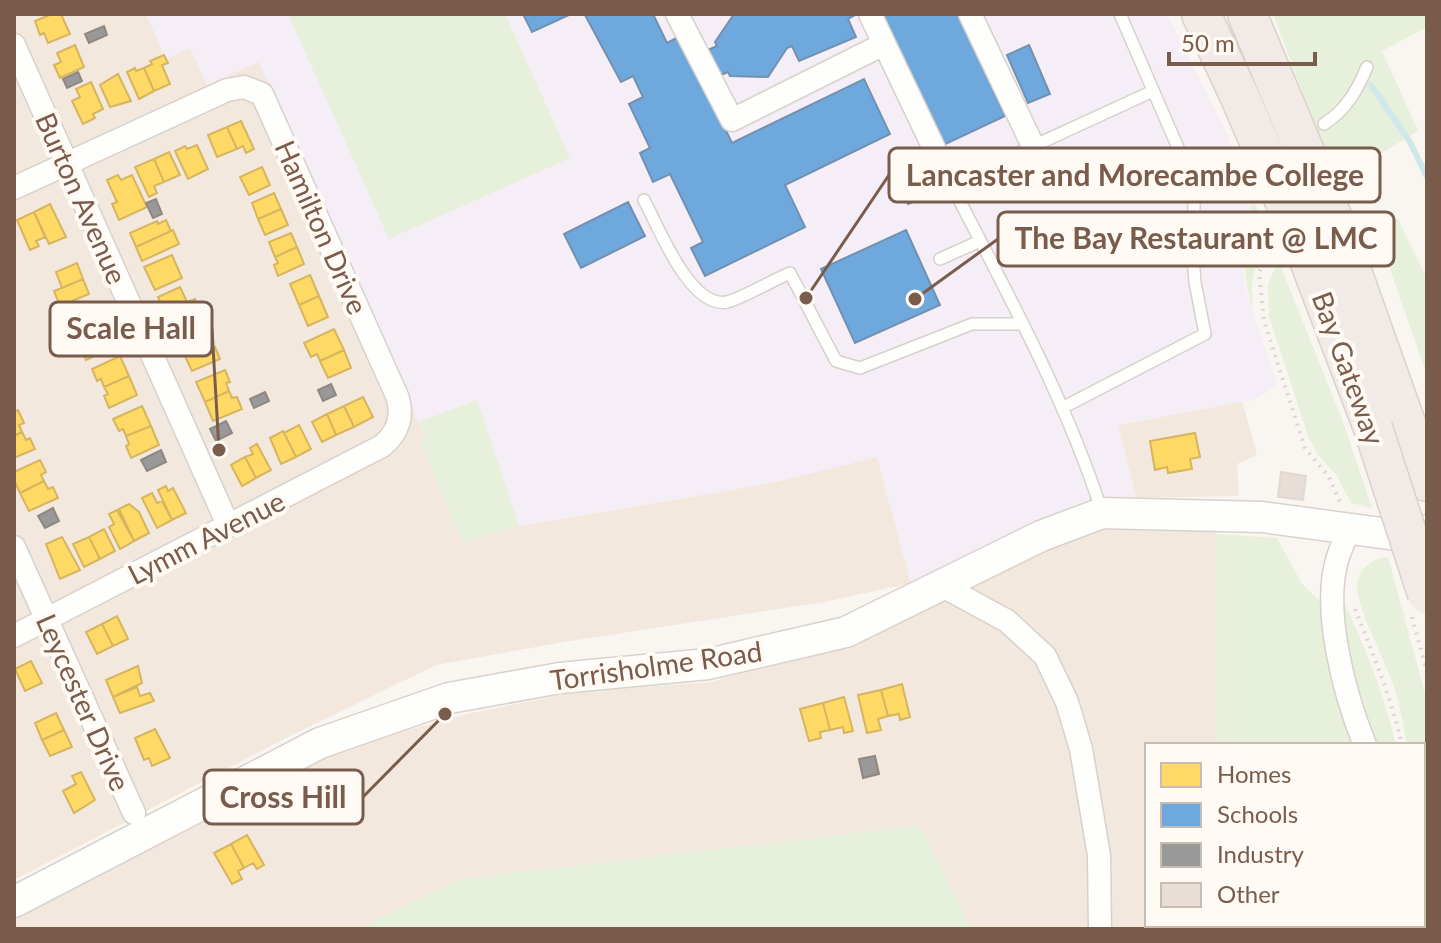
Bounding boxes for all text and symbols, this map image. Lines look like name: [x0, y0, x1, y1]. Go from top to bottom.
scale bar: [1169, 16, 1315, 66]
text: 50 m: [1181, 28, 1235, 57]
street label: Burton Avenue: [29, 107, 135, 289]
street label: Hamilton Drive: [269, 135, 375, 319]
callout: Lancaster and Morecambe College: [889, 148, 1380, 202]
text: Lancaster and Morecambe College: [906, 156, 1364, 192]
callout: The Bay Restaurant @ LMC: [998, 212, 1394, 266]
text: The Bay Restaurant @ LMC: [1014, 219, 1378, 255]
street label: Bay Gateway: [1306, 287, 1393, 450]
callout: Scale Hall: [50, 302, 212, 356]
text: Scale Hall: [66, 309, 196, 345]
street label: Lymm Avenue: [122, 483, 290, 591]
street label: Leycester Drive: [30, 608, 138, 796]
street label: Torrisholme Road: [548, 633, 764, 697]
legend: [1145, 743, 1425, 927]
text: Homes: [1217, 759, 1291, 788]
callout: Cross Hill: [204, 770, 363, 824]
text: Cross Hill: [220, 778, 346, 814]
text: Schools: [1217, 799, 1298, 828]
text: Industry: [1217, 839, 1304, 868]
text: Other: [1217, 879, 1280, 908]

